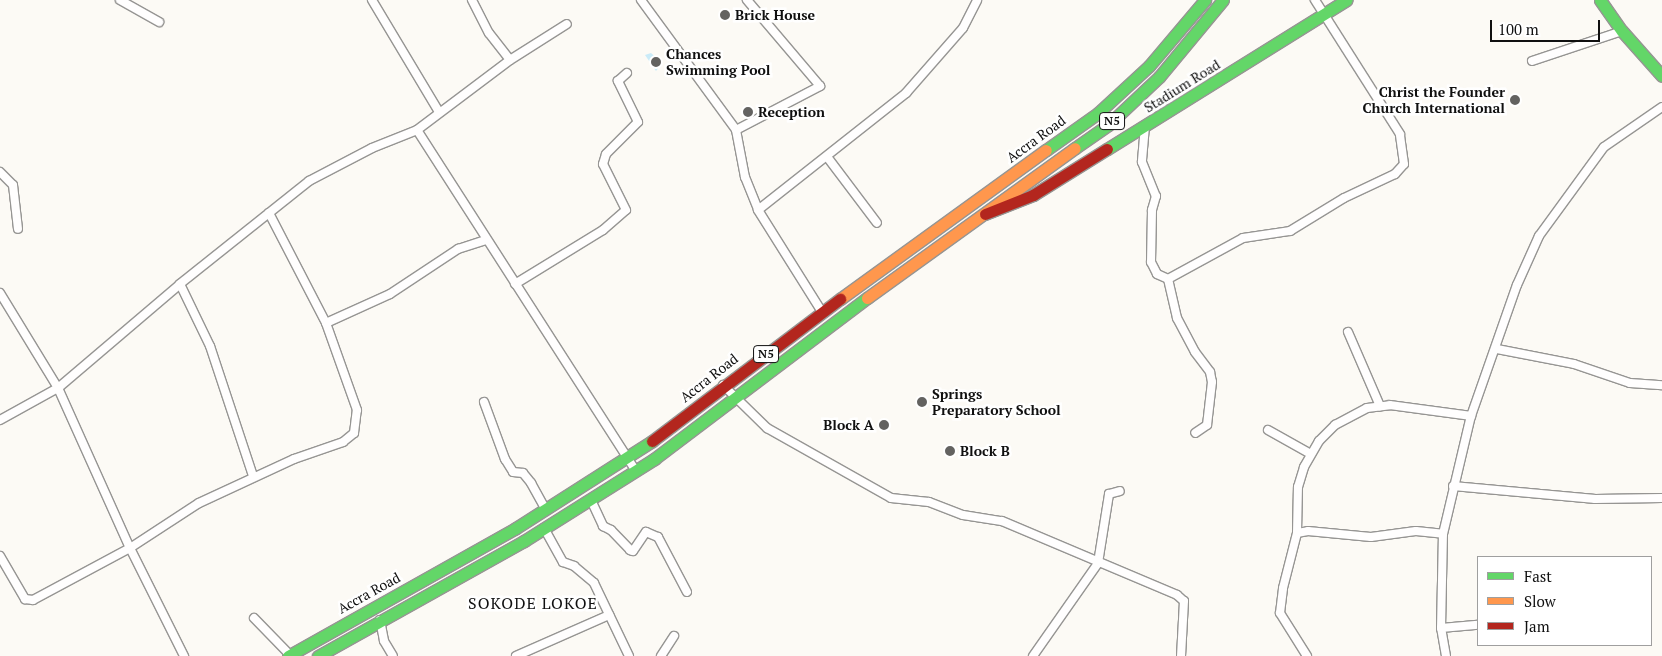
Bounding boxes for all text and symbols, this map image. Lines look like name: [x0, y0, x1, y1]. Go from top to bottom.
place label: Brick House: [735, 7, 815, 23]
marker: Brick House: [719, 9, 731, 21]
scale bar: [1492, 10, 1602, 42]
text: 100 m: [1498, 19, 1539, 39]
place label: Chances Swimming Pool: [666, 46, 770, 78]
marker: Chances Swimming Pool: [650, 56, 662, 68]
street label: Stadium Road: [1141, 56, 1223, 116]
place label: Christ the Founder Church International: [1362, 84, 1505, 116]
marker: Christ the Founder Church International: [1509, 94, 1521, 106]
place label: Reception: [758, 104, 825, 120]
marker: Reception: [742, 106, 754, 118]
street label: Accra Road: [1003, 112, 1069, 166]
road number: N5: [1098, 112, 1126, 130]
road number: N5: [752, 344, 780, 364]
street label: Accra Road: [677, 350, 741, 406]
place label: Springs Preparatory School: [932, 386, 1061, 418]
marker: Springs Preparatory School: [916, 396, 928, 408]
place label: Block A: [823, 417, 874, 433]
marker: Block A: [878, 419, 890, 431]
place label: Block B: [960, 443, 1010, 459]
marker: Block B: [944, 445, 956, 457]
legend: [1477, 556, 1652, 646]
text: Fast: [1524, 566, 1552, 586]
street label: Accra Road: [335, 569, 403, 617]
text: Slow: [1524, 591, 1556, 611]
district label: SOKODE LOKOE: [467, 593, 599, 613]
text: Jam: [1524, 616, 1550, 636]

